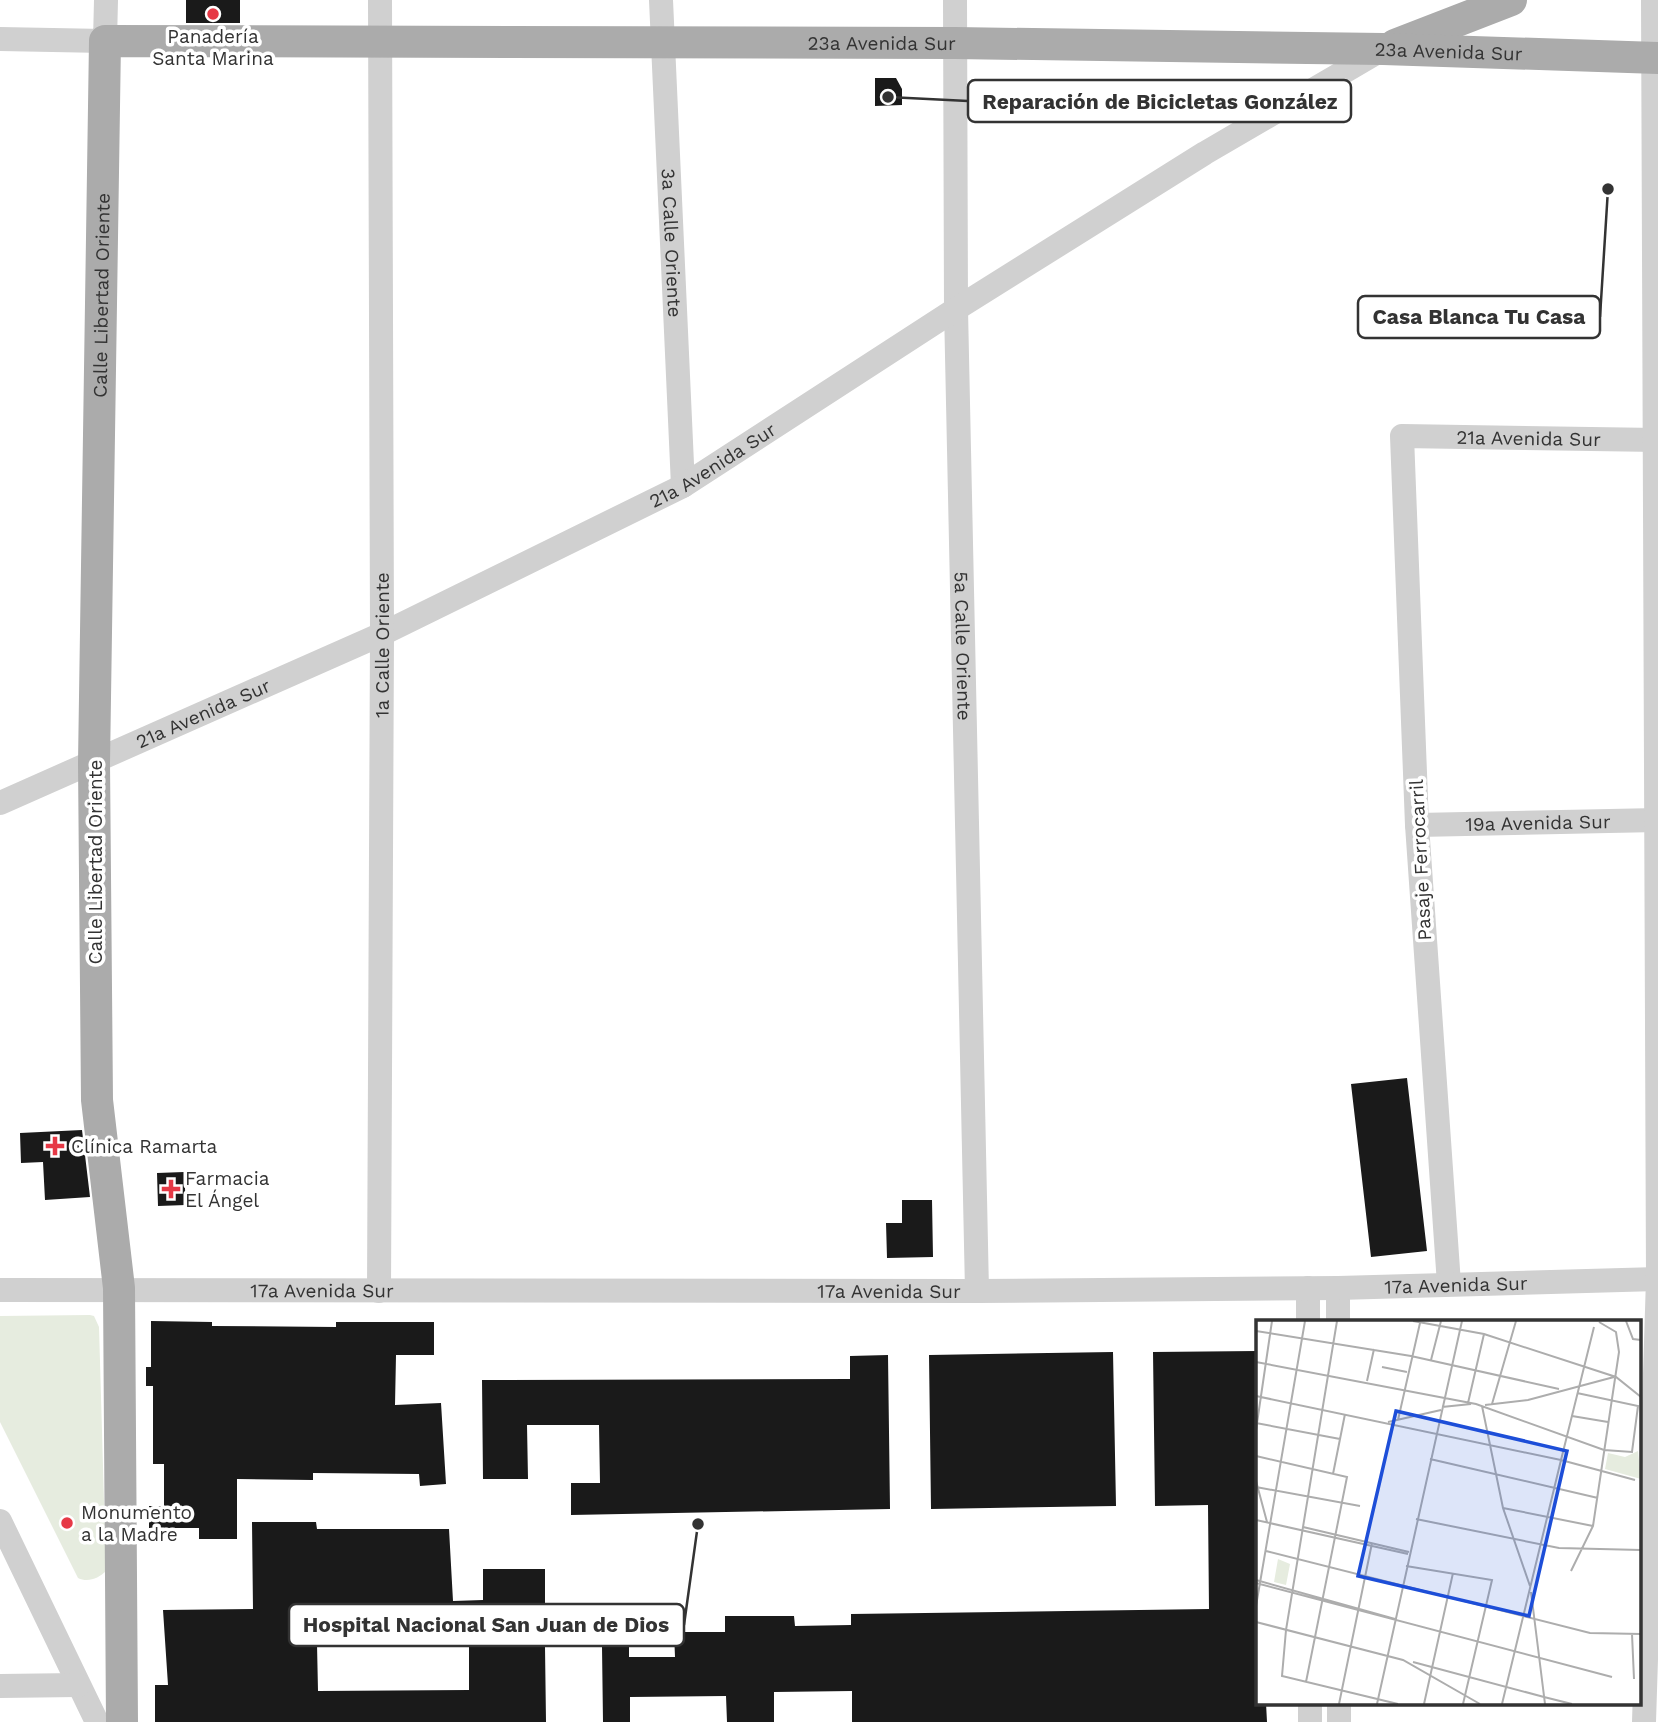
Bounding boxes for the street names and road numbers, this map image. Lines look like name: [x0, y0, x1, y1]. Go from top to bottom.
street label: 23a Avenida Sur: [808, 32, 956, 55]
street label: 23a Avenida Sur: [1374, 38, 1523, 66]
street label: 3a Calle Oriente: [657, 168, 686, 318]
street label: Calle Libertad Oriente: [89, 193, 115, 398]
street label: 21a Avenida Sur: [645, 418, 780, 513]
street label: 21a Avenida Sur: [1456, 426, 1601, 451]
street label: 5a Calle Oriente: [950, 571, 976, 721]
street label: 1a Calle Oriente: [371, 572, 394, 718]
street label: 21a Avenida Sur: [132, 674, 274, 753]
street label: Calle Libertad Oriente: [84, 760, 107, 964]
street label: Pasaje Ferrocarril: [1405, 779, 1436, 941]
street label: 19a Avenida Sur: [1465, 810, 1611, 836]
street label: 17a Avenida Sur: [1384, 1272, 1528, 1299]
street label: 17a Avenida Sur: [250, 1279, 394, 1302]
street label: 17a Avenida Sur: [817, 1280, 961, 1303]

